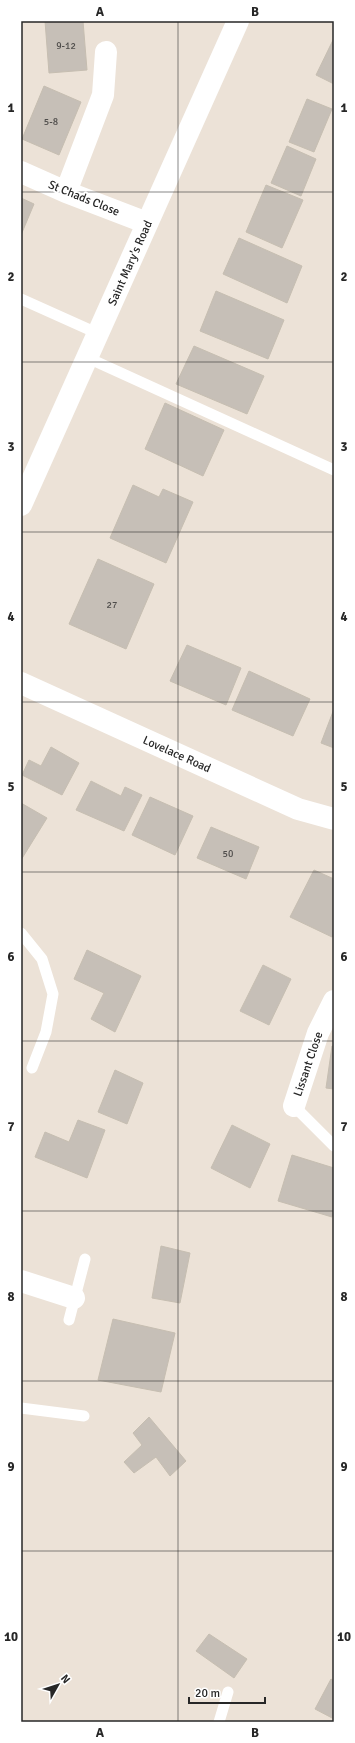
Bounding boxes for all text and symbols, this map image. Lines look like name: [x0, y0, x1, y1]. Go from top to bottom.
text: A: [96, 4, 105, 20]
text: B: [251, 4, 259, 20]
house number: 9-12: [56, 40, 76, 52]
text: 1: [7, 100, 15, 116]
text: 1: [340, 100, 348, 116]
house number: 5-8: [44, 116, 58, 128]
street label: St Chads Close: [46, 177, 122, 220]
street label: Saint Mary's Road: [105, 218, 156, 308]
text: 2: [7, 269, 15, 285]
text: 2: [340, 269, 348, 285]
text: 3: [7, 439, 15, 455]
text: 3: [340, 439, 348, 455]
house number: 27: [107, 599, 117, 611]
text: 4: [7, 609, 15, 625]
text: 4: [340, 609, 348, 625]
street label: Lovelace Road: [140, 733, 213, 776]
text: 5: [7, 779, 15, 795]
text: 5: [340, 779, 348, 795]
house number: 50: [223, 848, 233, 860]
text: 6: [7, 949, 15, 965]
text: 6: [340, 949, 348, 965]
street label: Lissant Close: [290, 1030, 327, 1098]
text: 7: [7, 1119, 15, 1135]
text: 7: [340, 1119, 348, 1135]
text: 8: [7, 1289, 15, 1305]
text: 8: [340, 1289, 348, 1305]
text: 9: [7, 1459, 15, 1475]
text: 9: [340, 1459, 348, 1475]
text: 10: [4, 1629, 18, 1645]
text: 10: [337, 1629, 351, 1645]
north arrow: [38, 1665, 78, 1705]
text: N: [58, 1672, 73, 1686]
scale bar: [189, 1679, 265, 1705]
text: 20 m: [195, 1686, 220, 1701]
text: A: [96, 1725, 105, 1741]
text: B: [251, 1725, 259, 1741]

